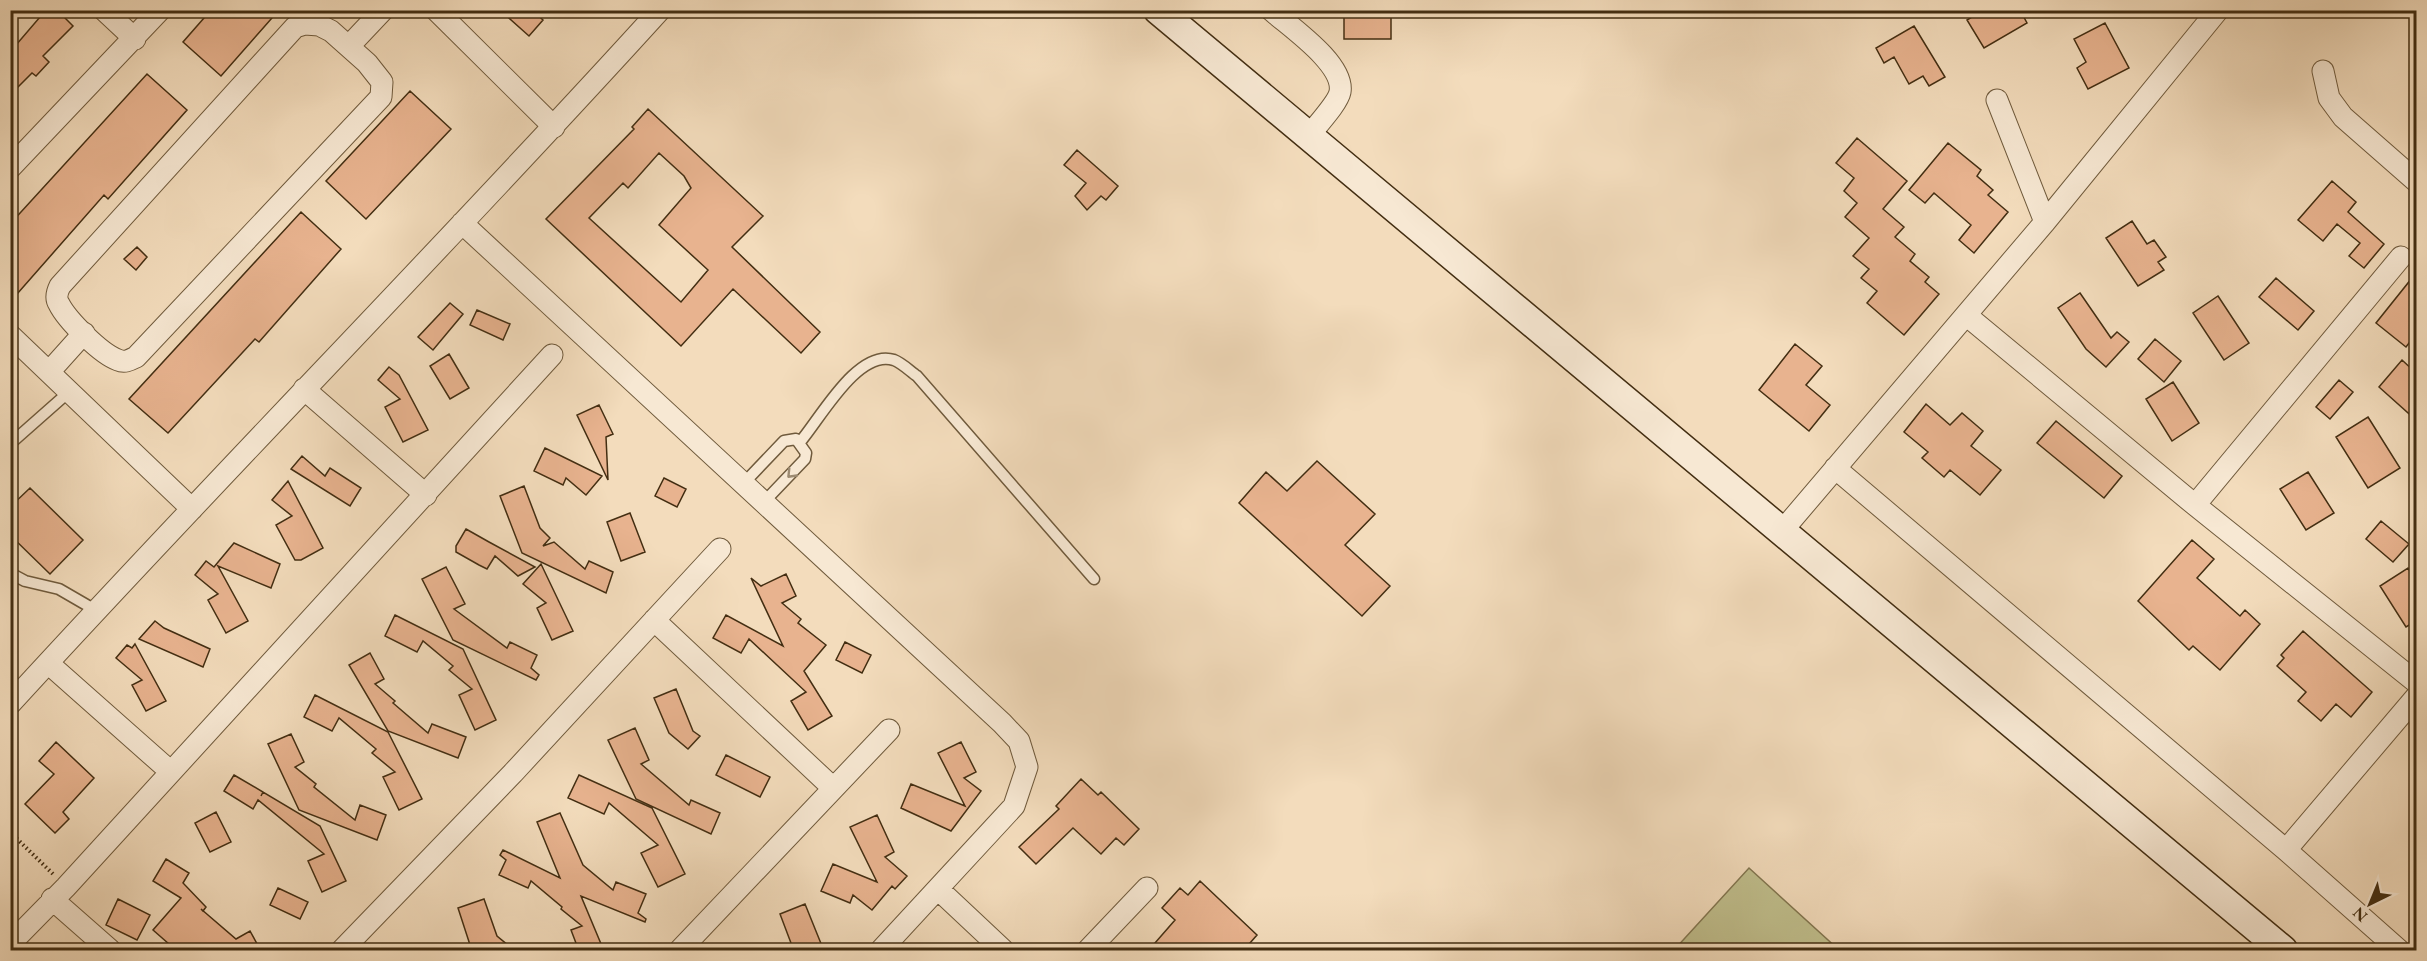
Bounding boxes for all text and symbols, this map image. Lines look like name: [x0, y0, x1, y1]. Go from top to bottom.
one-way arrow: [787, 467, 798, 478]
north arrow: [2340, 874, 2400, 934]
text: N: [2348, 902, 2372, 927]

